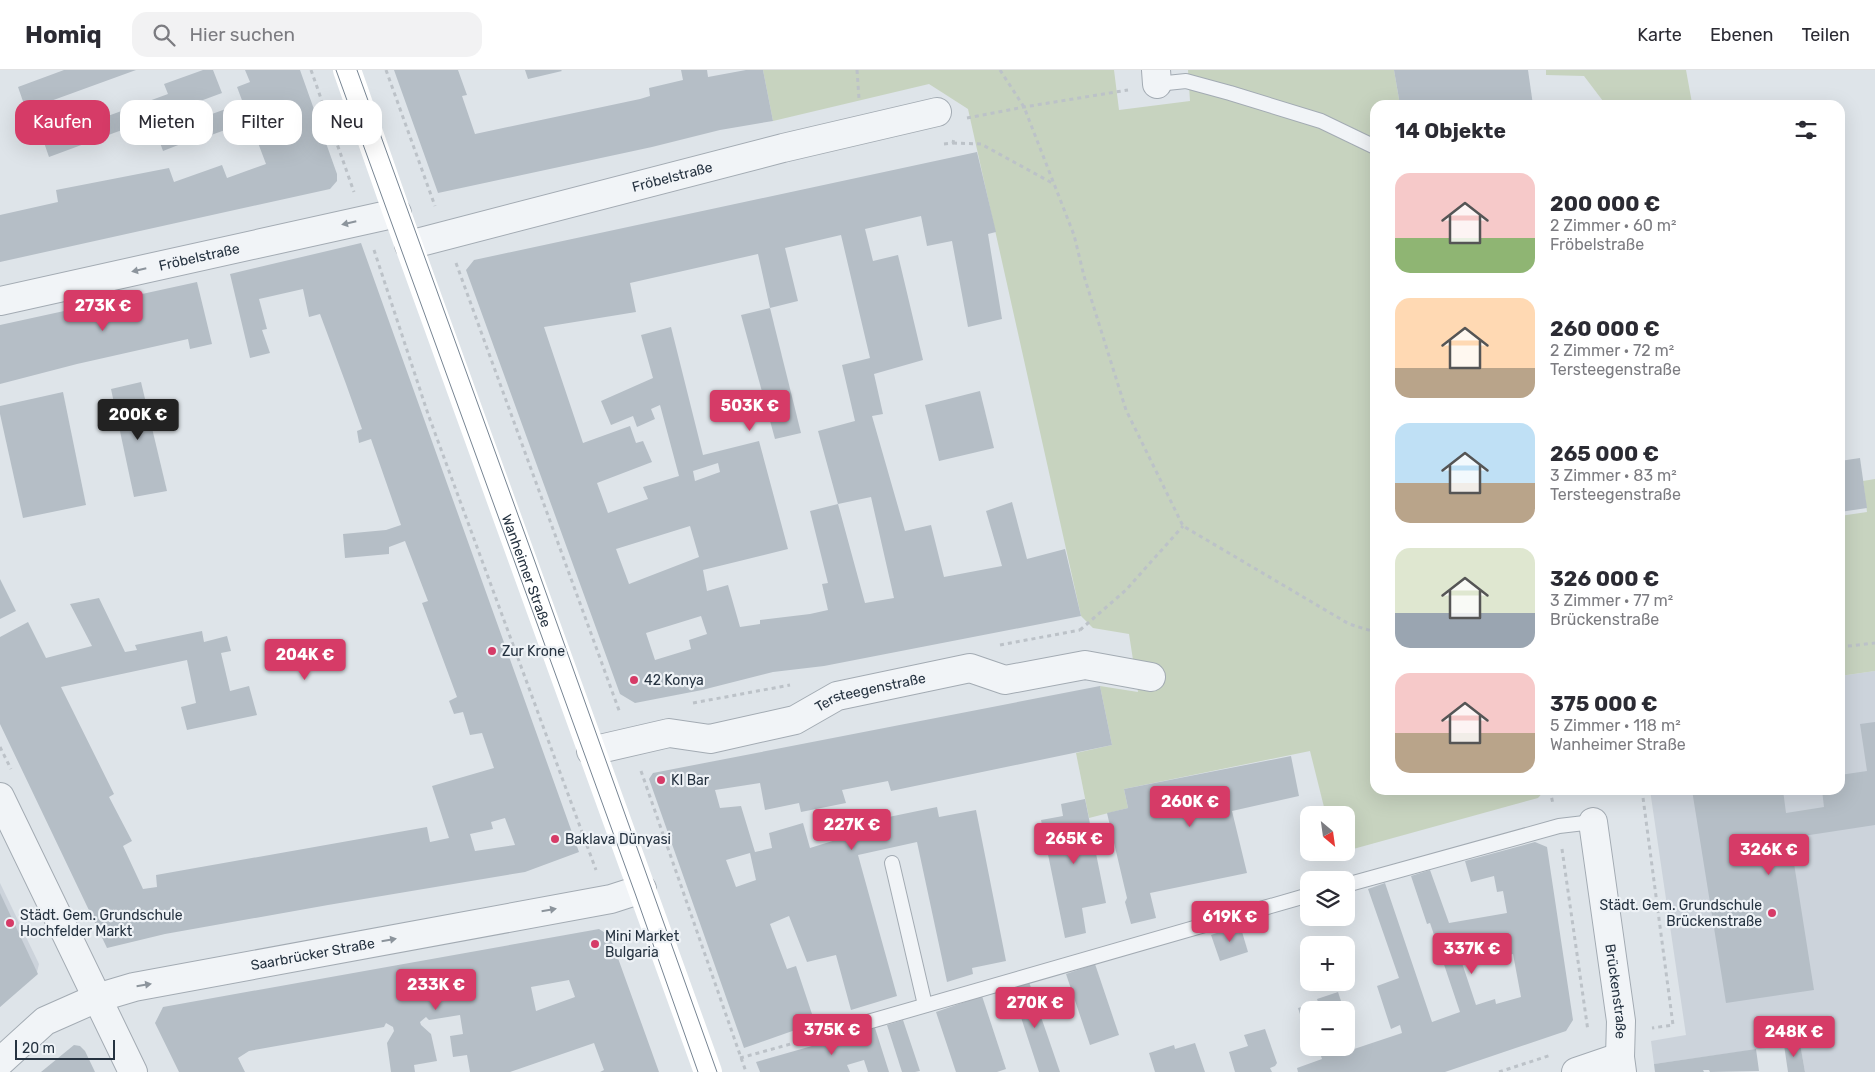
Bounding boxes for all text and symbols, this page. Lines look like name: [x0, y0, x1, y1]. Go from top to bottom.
search box: [132, 12, 482, 57]
text: Homiq: [25, 21, 102, 49]
icon: search: [150, 21, 178, 49]
text: Hier suchen: [190, 23, 295, 46]
text: Karte: [1637, 24, 1682, 46]
text: Ebenen: [1710, 24, 1774, 46]
text: Teilen: [1802, 24, 1850, 46]
chip: Kaufen: [15, 100, 110, 145]
chip: Mieten: [120, 100, 213, 145]
chip: Filter: [223, 100, 302, 145]
chip: Neu: [312, 100, 382, 145]
icon: filters: [1792, 116, 1820, 144]
text: 14 Objekte: [1395, 118, 1506, 143]
street label: Fröbelstraße: [630, 159, 715, 196]
text: 200 000 €: [1550, 191, 1660, 216]
icon: home: [1435, 193, 1495, 253]
text: 2 Zimmer · 60 m²: [1550, 216, 1676, 235]
one-way arrow: [342, 219, 357, 227]
text: Fröbelstraße: [1550, 235, 1644, 254]
street label: Fröbelstraße: [157, 240, 242, 275]
one-way arrow: [132, 266, 147, 274]
pin: 273K €: [62, 290, 144, 332]
text: 273K €: [75, 296, 131, 315]
text: 260 000 €: [1550, 316, 1660, 341]
icon: home: [1435, 318, 1495, 378]
text: 2 Zimmer · 72 m²: [1550, 341, 1674, 360]
text: Tersteegenstraße: [1550, 360, 1681, 379]
pin: 503K €: [709, 390, 791, 432]
text: 503K €: [721, 396, 779, 415]
pin: 200K €: [97, 398, 179, 441]
text: 200K €: [109, 405, 167, 424]
text: 265 000 €: [1550, 441, 1659, 466]
icon: home: [1435, 443, 1495, 503]
text: 3 Zimmer · 83 m²: [1550, 466, 1677, 485]
text: Tersteegenstraße: [1550, 485, 1681, 504]
street label: Wanheimer Straße: [498, 512, 554, 630]
text: 326 000 €: [1550, 566, 1659, 591]
icon: home: [1435, 568, 1495, 628]
text: 3 Zimmer · 77 m²: [1550, 591, 1673, 610]
text: Brückenstraße: [1550, 610, 1659, 629]
pin: 204K €: [264, 638, 346, 681]
place label: Zur Krone: [502, 643, 565, 660]
text: 204K €: [276, 645, 334, 664]
marker: Zur Krone: [486, 645, 498, 657]
street label: Tersteegenstraße: [812, 670, 927, 716]
place label: 42 Konya: [644, 672, 704, 689]
marker: 42 Konya: [628, 674, 640, 686]
text: 375 000 €: [1550, 691, 1658, 716]
icon: home: [1435, 693, 1495, 753]
text: 5 Zimmer · 118 m²: [1550, 716, 1681, 735]
text: Wanheimer Straße: [1550, 735, 1686, 754]
place label: KI Bar: [671, 772, 710, 789]
marker: KI Bar: [655, 774, 667, 786]
pin: 260K €: [1149, 786, 1231, 828]
text: 260K €: [1161, 792, 1219, 811]
north arrow: [1300, 806, 1355, 861]
map controls: [1300, 806, 1355, 1056]
pin: 227K €: [811, 808, 893, 851]
text: 227K €: [824, 815, 880, 834]
pin: 265K €: [1033, 822, 1115, 865]
text: 265K €: [1045, 829, 1103, 848]
place label: Baklava Dünyasi: [565, 831, 671, 848]
marker: Baklava Dünyasi: [549, 833, 561, 845]
pin: 326K €: [1728, 834, 1810, 876]
text: 326K €: [1740, 840, 1798, 859]
button: layers: [1300, 871, 1355, 926]
place label: Städt. Gem. Grundschule Brückenstraße: [1599, 897, 1762, 930]
pin: 619K €: [1189, 900, 1271, 943]
one-way arrow: [542, 906, 558, 914]
place label: Städt. Gem. Grundschule Hochfelder Markt: [20, 907, 183, 940]
text: 619K €: [1203, 907, 1257, 926]
marker: Städt. Gem. Grundschule Brückenstraße: [1766, 907, 1778, 919]
marker: Städt. Gem. Grundschule Hochfelder Markt: [4, 917, 16, 929]
place label: Mini Market Bulgaria: [605, 928, 680, 961]
pin: 337K €: [1431, 932, 1513, 975]
street label: Saarbrücker Straße: [249, 935, 376, 974]
one-way arrow: [382, 935, 398, 943]
button: +: [1300, 936, 1355, 991]
marker: Mini Market Bulgaria: [589, 938, 601, 950]
text: 337K €: [1444, 939, 1500, 958]
street label: Brückenstraße: [1601, 943, 1629, 1039]
pin: 233K €: [395, 968, 477, 1011]
text: 233K €: [407, 975, 465, 994]
one-way arrow: [136, 981, 152, 989]
pin: 270K €: [994, 986, 1076, 1029]
text: 270K €: [1007, 993, 1063, 1012]
button: −: [1300, 1001, 1355, 1056]
pin: 375K €: [791, 1014, 873, 1056]
pin: 248K €: [1753, 1016, 1835, 1058]
text: 375K €: [804, 1020, 860, 1039]
text: 248K €: [1765, 1022, 1823, 1041]
scale bar: [15, 1037, 115, 1060]
text: 20 m: [22, 1040, 55, 1057]

